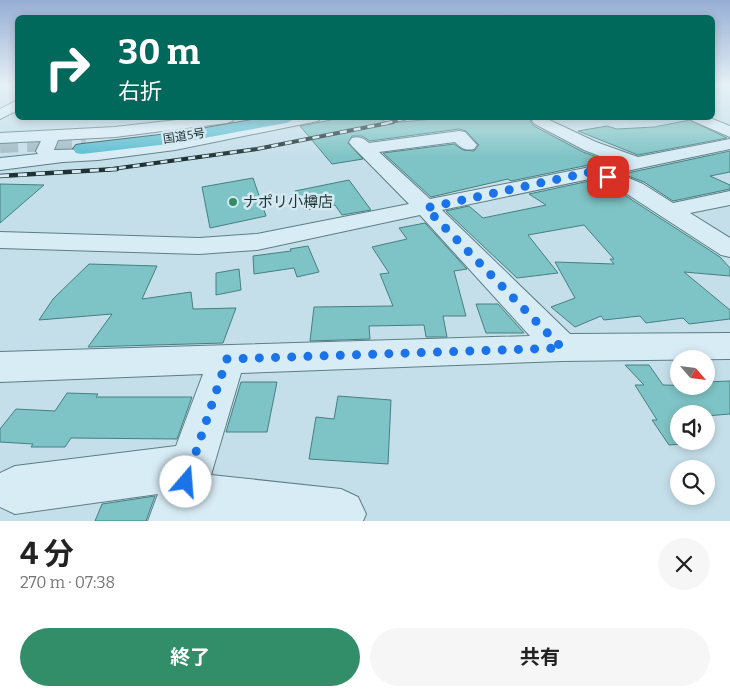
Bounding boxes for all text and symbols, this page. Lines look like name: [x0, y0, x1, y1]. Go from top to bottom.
text: 30 m: [118, 31, 200, 73]
icon: right: [35, 35, 100, 100]
text: 右折: [118, 78, 162, 105]
street label: 国道5号: [162, 126, 206, 146]
pin: [587, 156, 629, 198]
icon: arrive: [594, 163, 622, 191]
place label: ナポリ小樽店: [243, 193, 333, 211]
marker: ナポリ小樽店: [227, 196, 239, 208]
north arrow: [670, 350, 715, 395]
map controls: [670, 350, 715, 505]
button: sound: [670, 405, 715, 450]
position arrow: [159, 455, 211, 507]
button: search: [670, 460, 715, 505]
text: 4 分: [20, 536, 74, 572]
button: close: [658, 538, 710, 590]
text: 270 m · 07:38: [20, 573, 115, 592]
button: 終了: [20, 628, 360, 686]
button: 共有: [370, 628, 710, 686]

